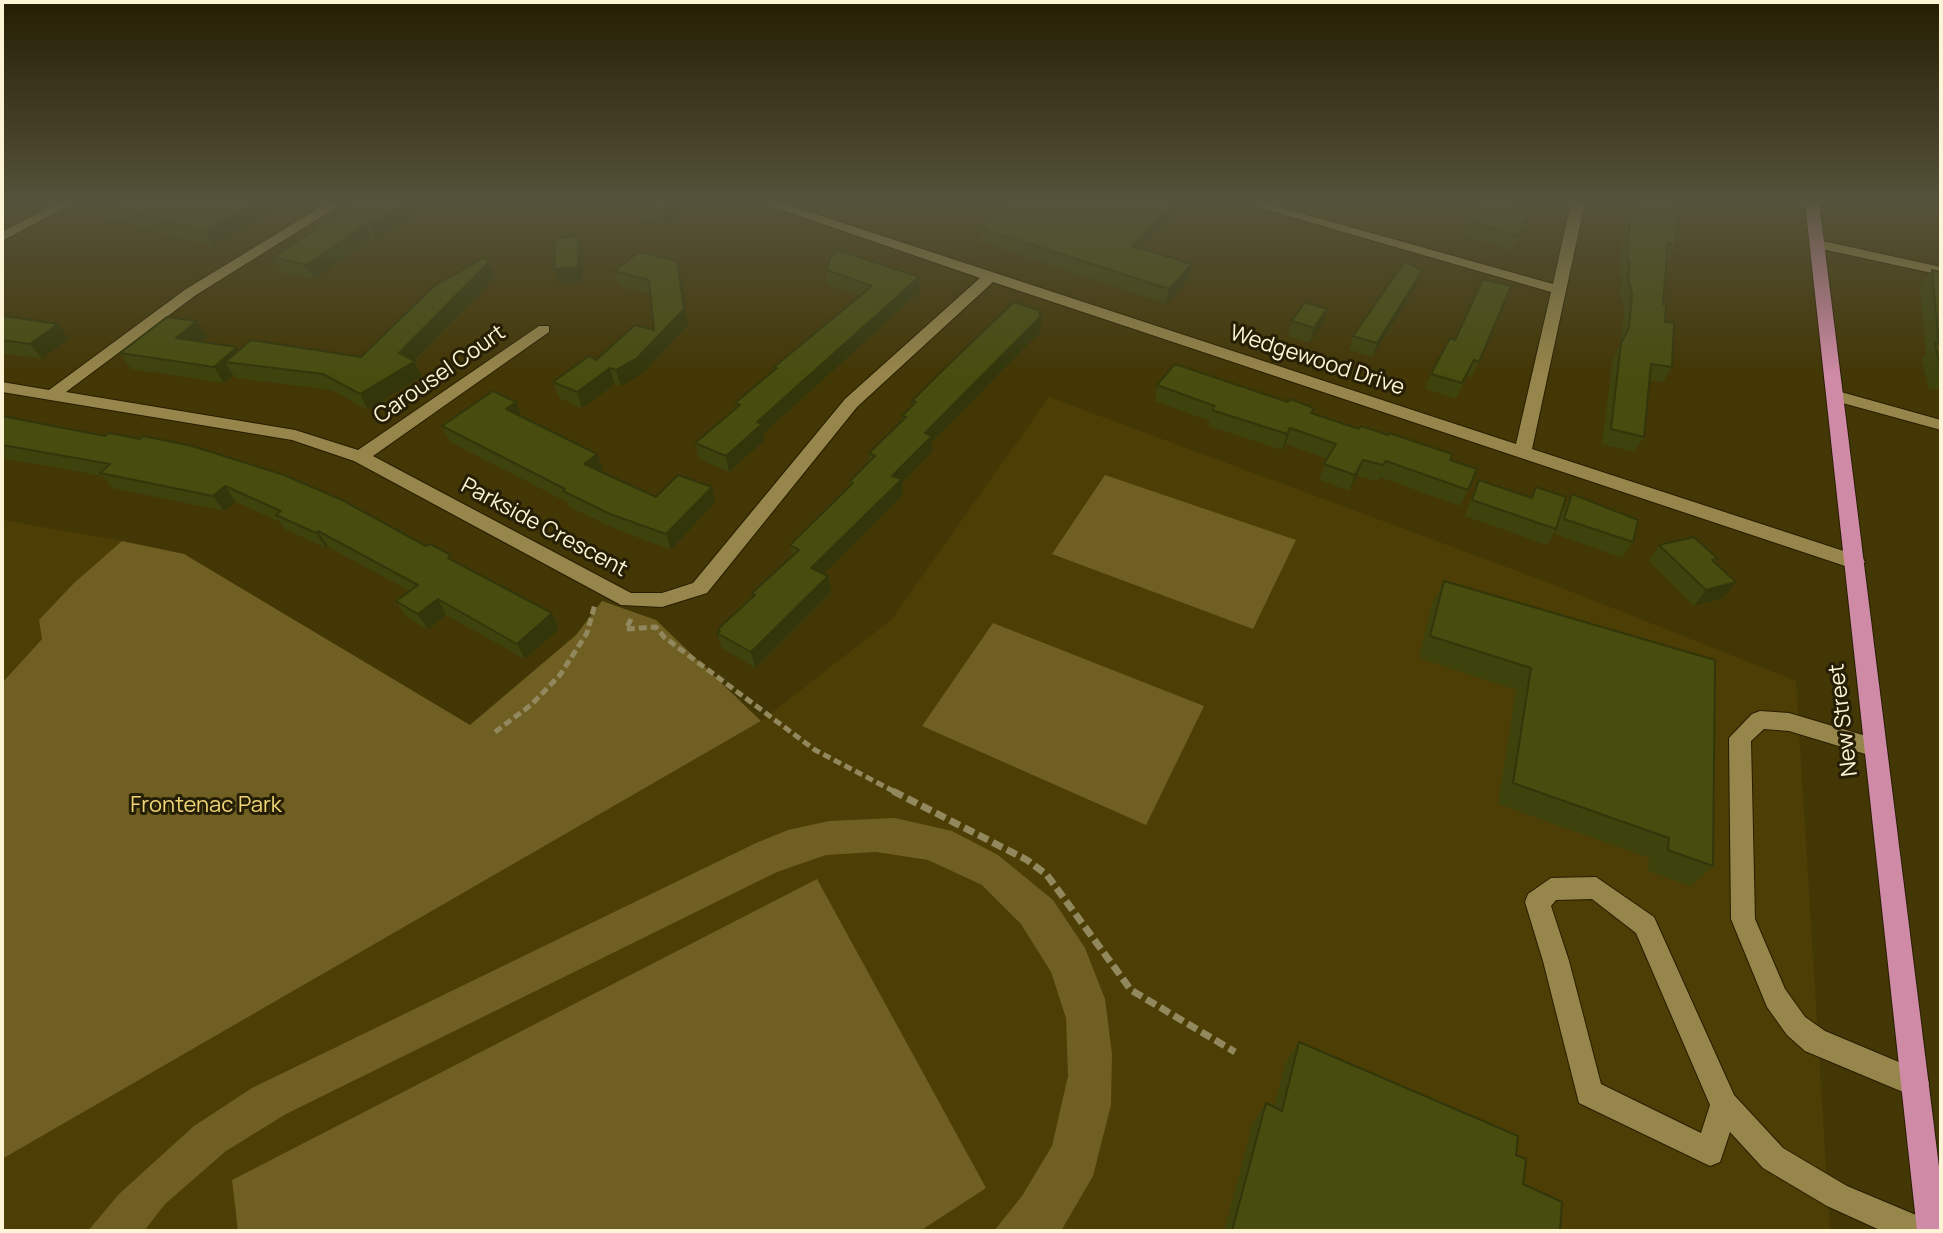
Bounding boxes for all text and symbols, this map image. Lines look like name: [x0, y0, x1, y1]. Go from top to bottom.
street label: Carousel Court: [369, 320, 511, 430]
street label: Wedgewood Drive: [1226, 320, 1408, 402]
street label: Parkside Crescent: [456, 473, 632, 583]
street label: New Street: [1824, 662, 1864, 778]
park label: Frontenac Park: [130, 793, 282, 819]

